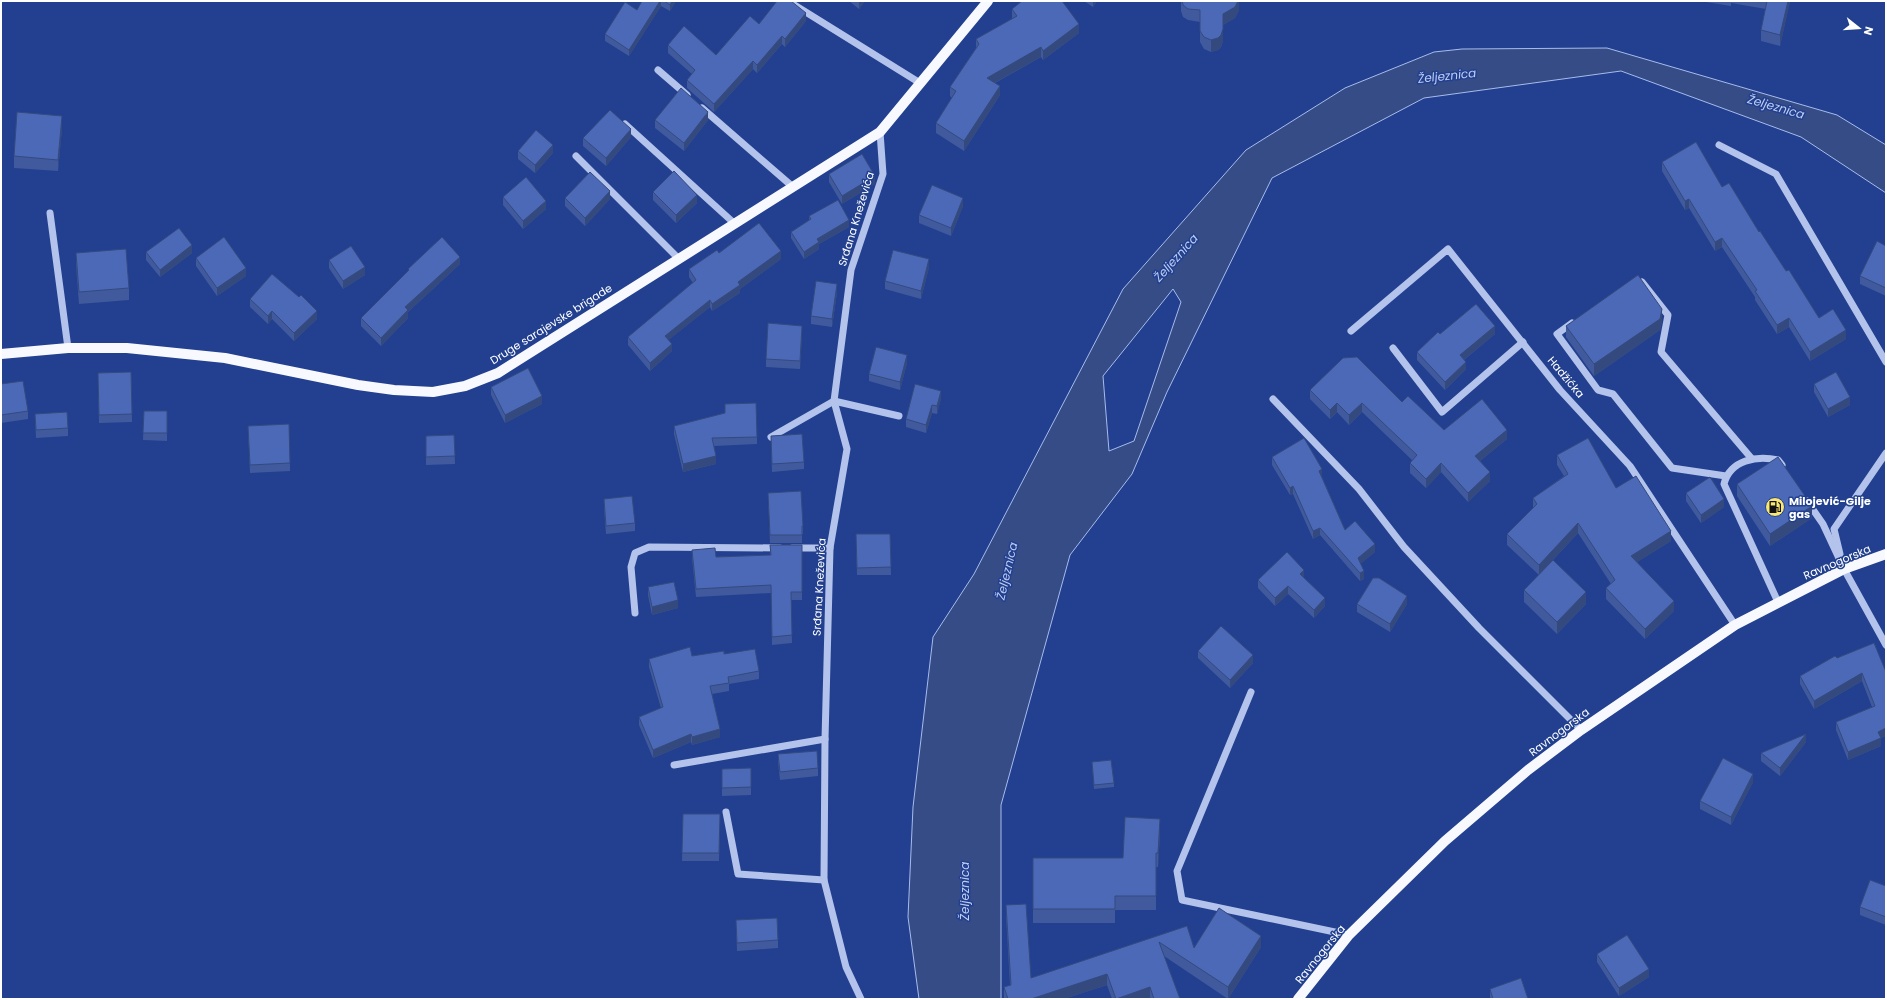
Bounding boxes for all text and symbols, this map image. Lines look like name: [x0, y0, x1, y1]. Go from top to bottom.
north arrow: [1839, 8, 1879, 48]
text: N: [1860, 25, 1877, 37]
water label: Željeznica: [1416, 64, 1477, 87]
water label: Željeznica: [1745, 90, 1807, 123]
street label: Srđana Kneževića: [834, 170, 878, 268]
water label: Željeznica: [1149, 230, 1202, 286]
street label: Druge sarajevske brigade: [487, 280, 615, 368]
street label: Hadžićka: [1544, 353, 1588, 401]
place label: Milojević-Gilje gas: [1789, 493, 1871, 522]
fuel station icon: Milojević-Gilje gas: [1764, 496, 1786, 518]
street label: Srđana Kneževića: [808, 538, 830, 636]
water label: Željeznica: [991, 540, 1021, 602]
street label: Ravnogorska: [1801, 541, 1873, 583]
street label: Ravnogorska: [1526, 704, 1592, 760]
water label: Željeznica: [956, 862, 973, 921]
street label: Ravnogorska: [1291, 921, 1349, 987]

